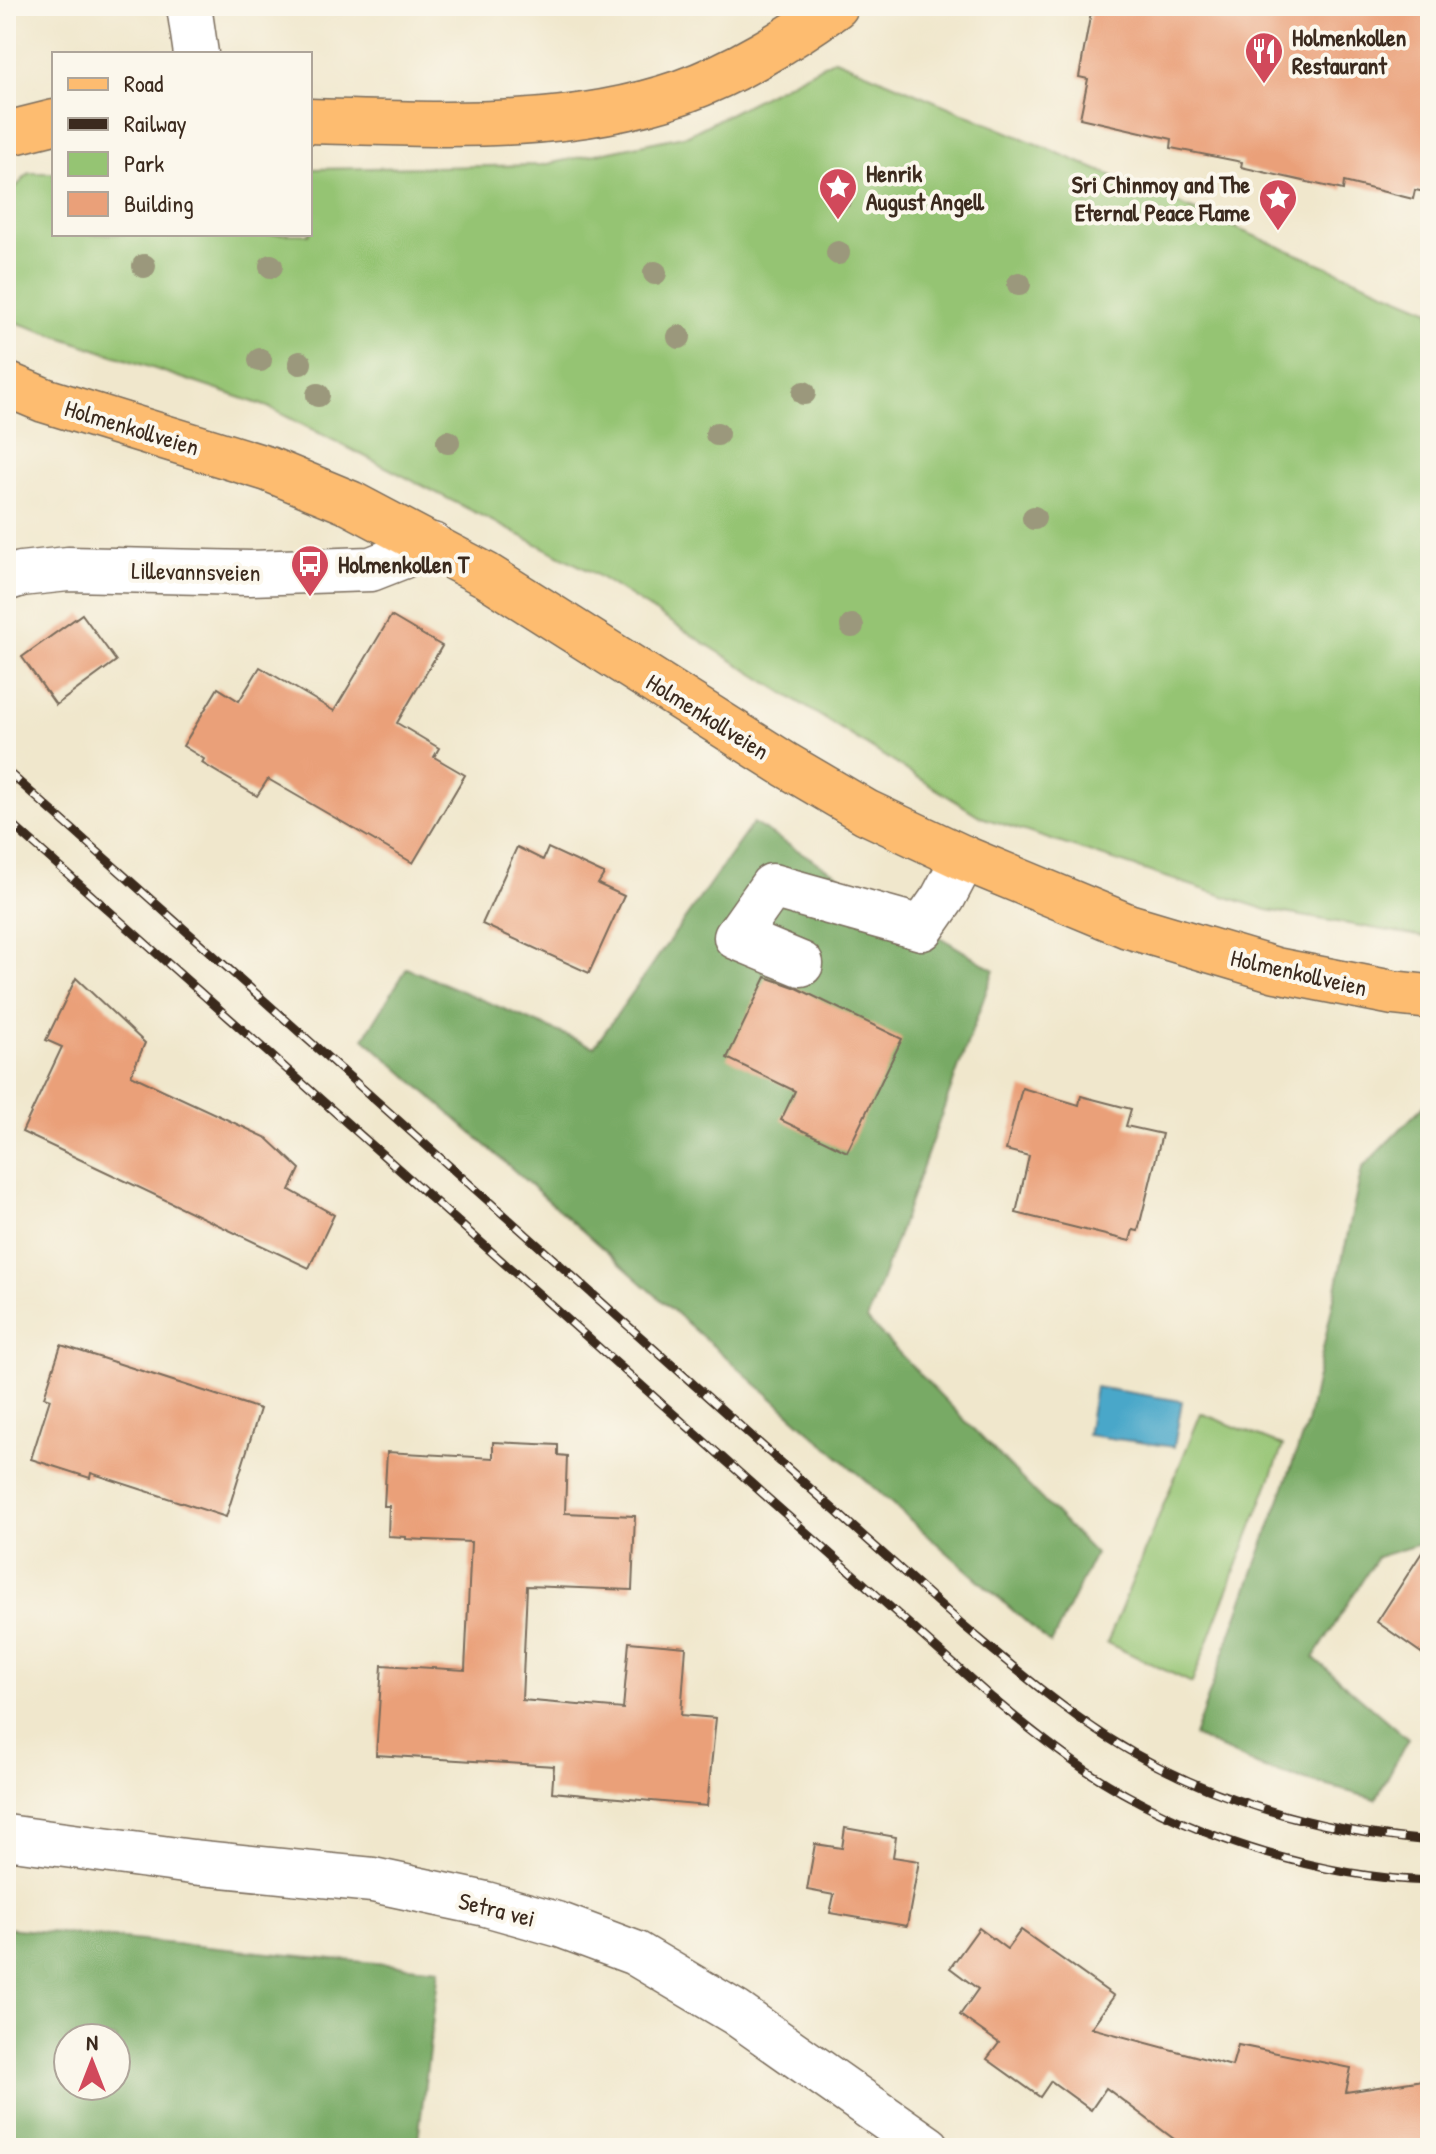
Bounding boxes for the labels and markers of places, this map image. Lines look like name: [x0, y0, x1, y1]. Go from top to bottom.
place label: Holmenkollen Restaurant: [1292, 21, 1407, 81]
restaurant icon: Holmenkollen Restaurant: [1243, 30, 1285, 85]
place label: Henrik August Angell: [866, 157, 984, 218]
place icon: Henrik August Angell: [817, 166, 859, 221]
place label: Sri Chinmoy and The Eternal Peace Flame: [1072, 168, 1250, 228]
place icon: Sri Chinmoy and The Eternal Peace Flame: [1257, 177, 1299, 232]
bus stop icon: Holmenkollen T: [289, 543, 331, 598]
place label: Holmenkollen T: [338, 548, 470, 580]

